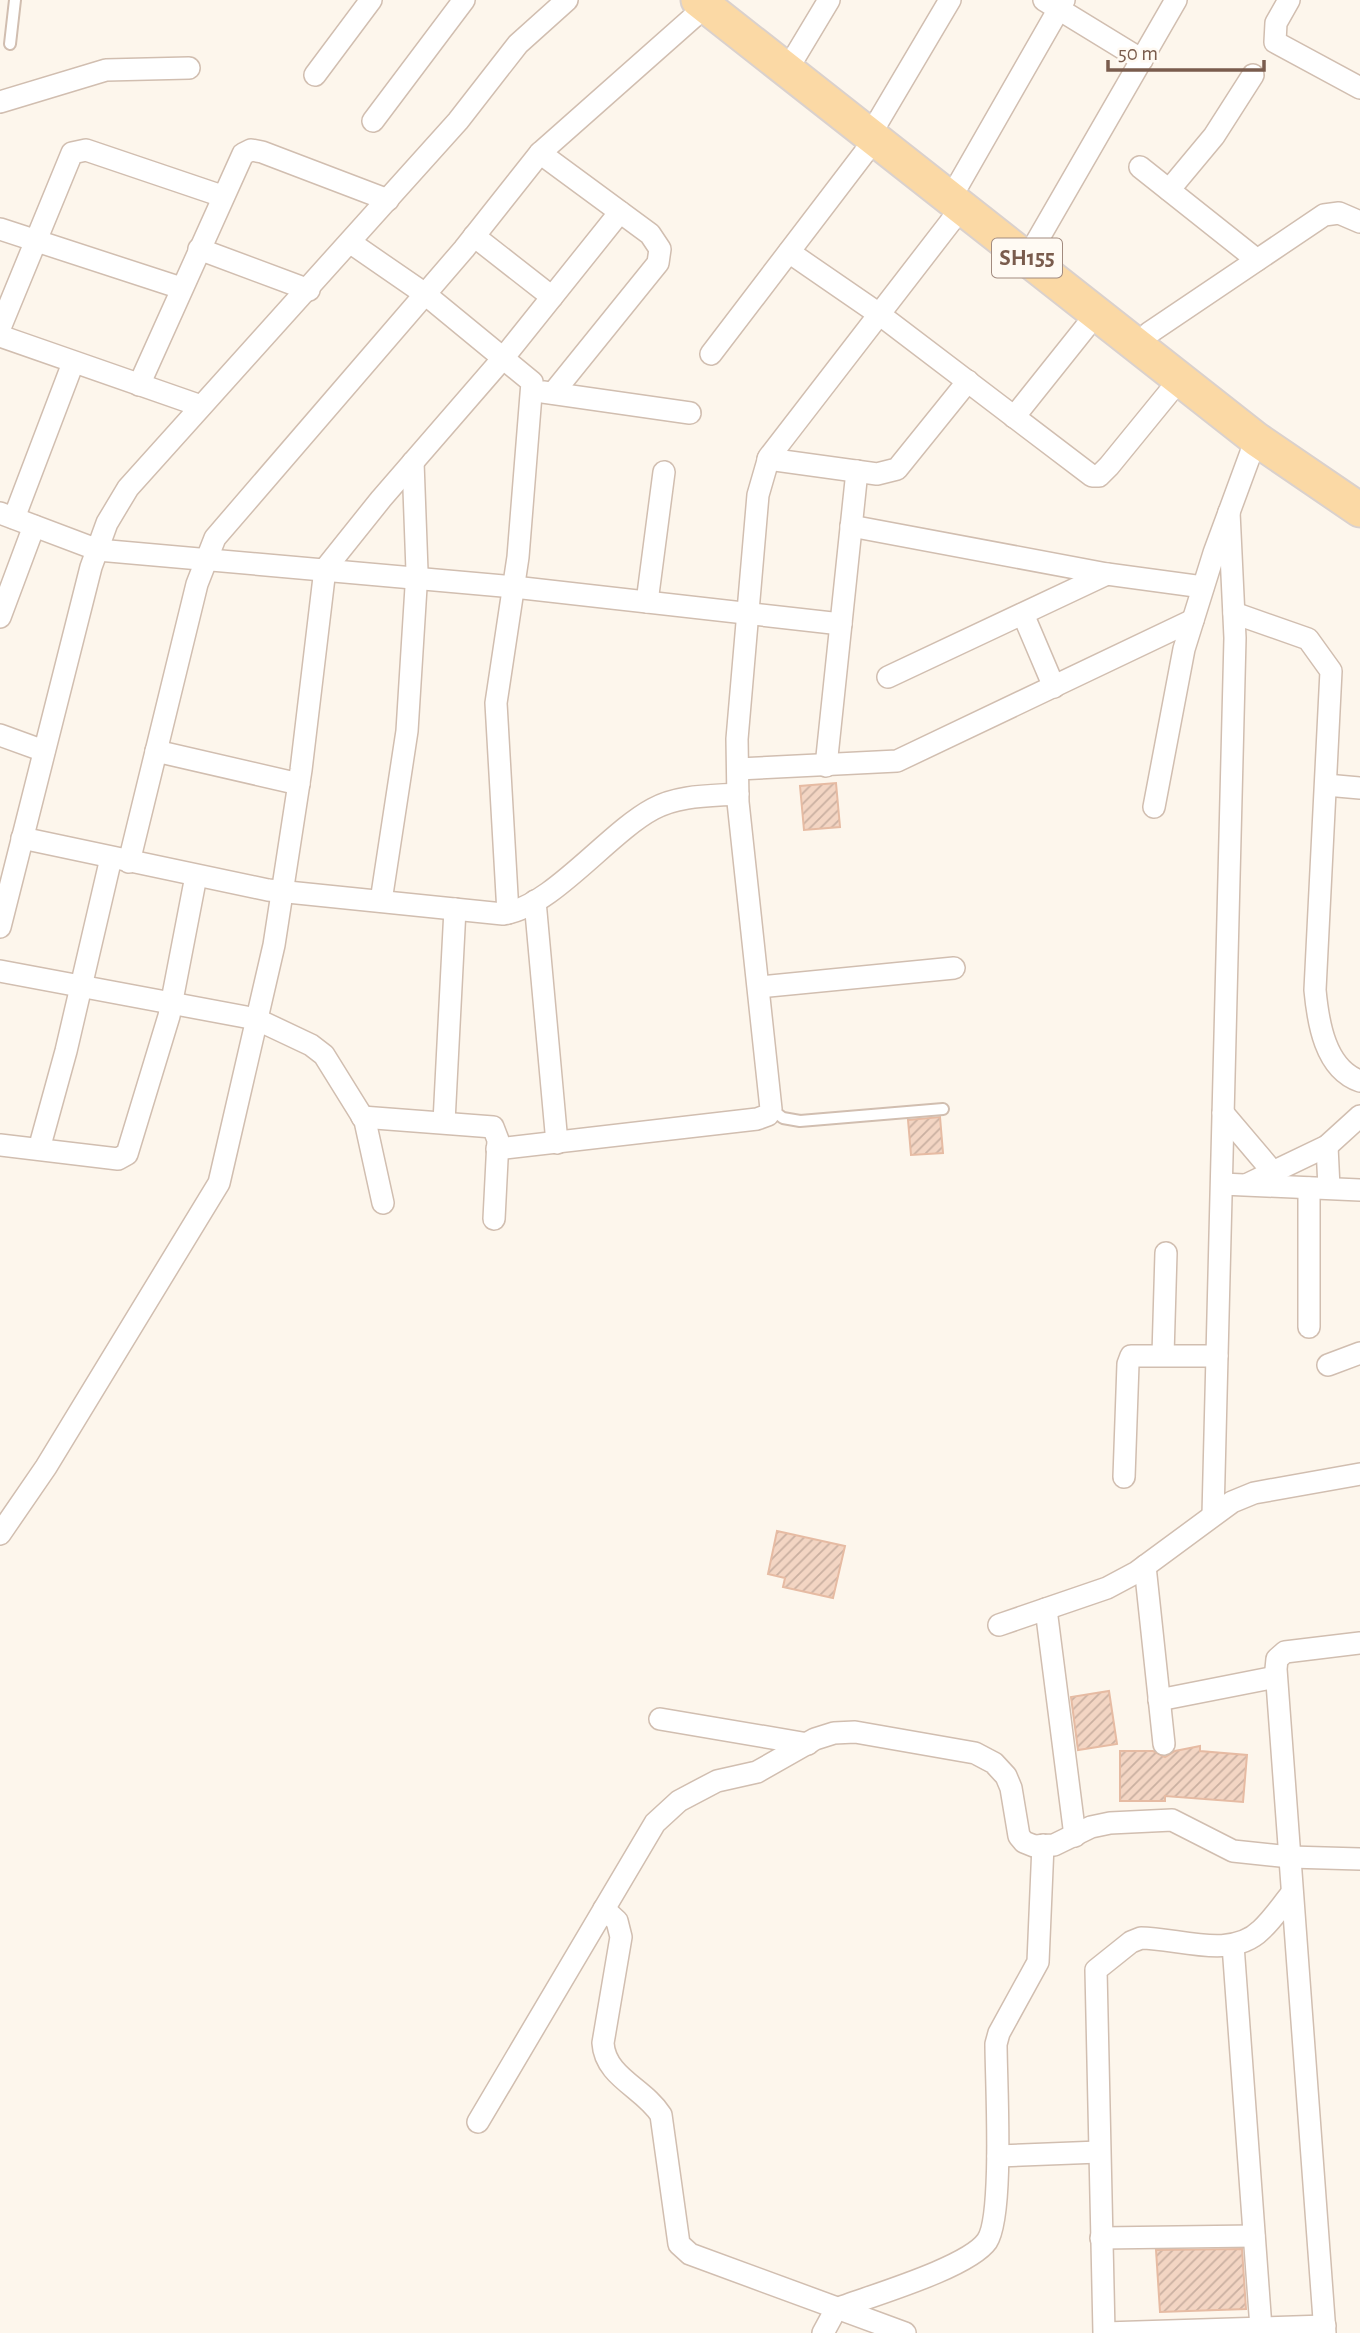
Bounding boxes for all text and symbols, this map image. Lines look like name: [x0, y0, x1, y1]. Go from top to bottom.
scale bar: [1108, 28, 1264, 72]
text: 50 m: [1118, 43, 1158, 64]
road number: SH155: [992, 238, 1062, 278]

